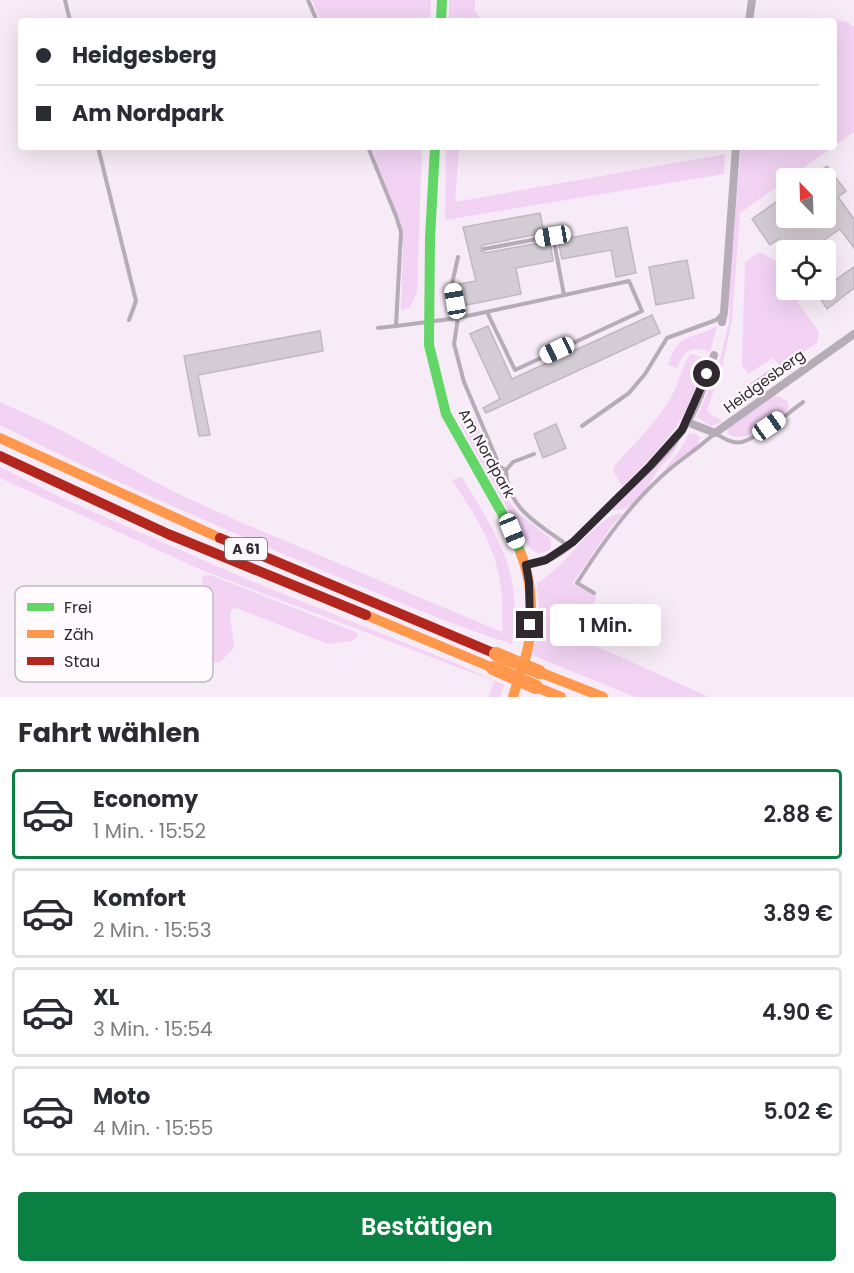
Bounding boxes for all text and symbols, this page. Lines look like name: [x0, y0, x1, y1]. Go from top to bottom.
text: Heidgesberg: [72, 40, 217, 71]
text: Am Nordpark: [72, 98, 224, 129]
north arrow: [776, 168, 836, 228]
map controls: [776, 168, 836, 300]
car: [534, 224, 572, 248]
button: locate: [776, 240, 836, 300]
car: [443, 282, 467, 320]
car: [537, 334, 577, 366]
street label: Heidgesberg: [719, 344, 809, 418]
route start: [693, 360, 720, 387]
street label: Am Nordpark: [454, 405, 520, 502]
car: [749, 408, 789, 444]
car: [497, 511, 527, 551]
road number: A 61: [225, 538, 267, 560]
legend: [15, 586, 213, 682]
text: Frei: [64, 596, 92, 619]
callout: 1 Min.: [551, 604, 662, 646]
route end: [516, 611, 543, 638]
text: 1 Min.: [579, 611, 632, 639]
text: Zäh: [64, 623, 94, 646]
text: Stau: [64, 650, 100, 673]
text: Fahrt wählen: [18, 714, 200, 751]
text: Economy: [93, 784, 198, 815]
icon: car: [21, 787, 75, 841]
text: 2.88 €: [764, 799, 833, 830]
text: 1 Min. · 15:52: [93, 817, 206, 845]
text: Komfort: [93, 883, 186, 914]
icon: car: [21, 886, 75, 940]
text: 3.89 €: [763, 898, 833, 929]
text: 2 Min. · 15:53: [93, 916, 211, 944]
text: XL: [93, 982, 119, 1013]
icon: car: [21, 985, 75, 1039]
text: 4.90 €: [762, 997, 833, 1028]
text: 3 Min. · 15:54: [93, 1015, 213, 1043]
text: Moto: [93, 1081, 150, 1112]
icon: car: [21, 1084, 75, 1138]
text: 5.02 €: [763, 1096, 833, 1127]
text: 4 Min. · 15:55: [93, 1114, 213, 1142]
button: Bestätigen: [18, 1192, 836, 1261]

